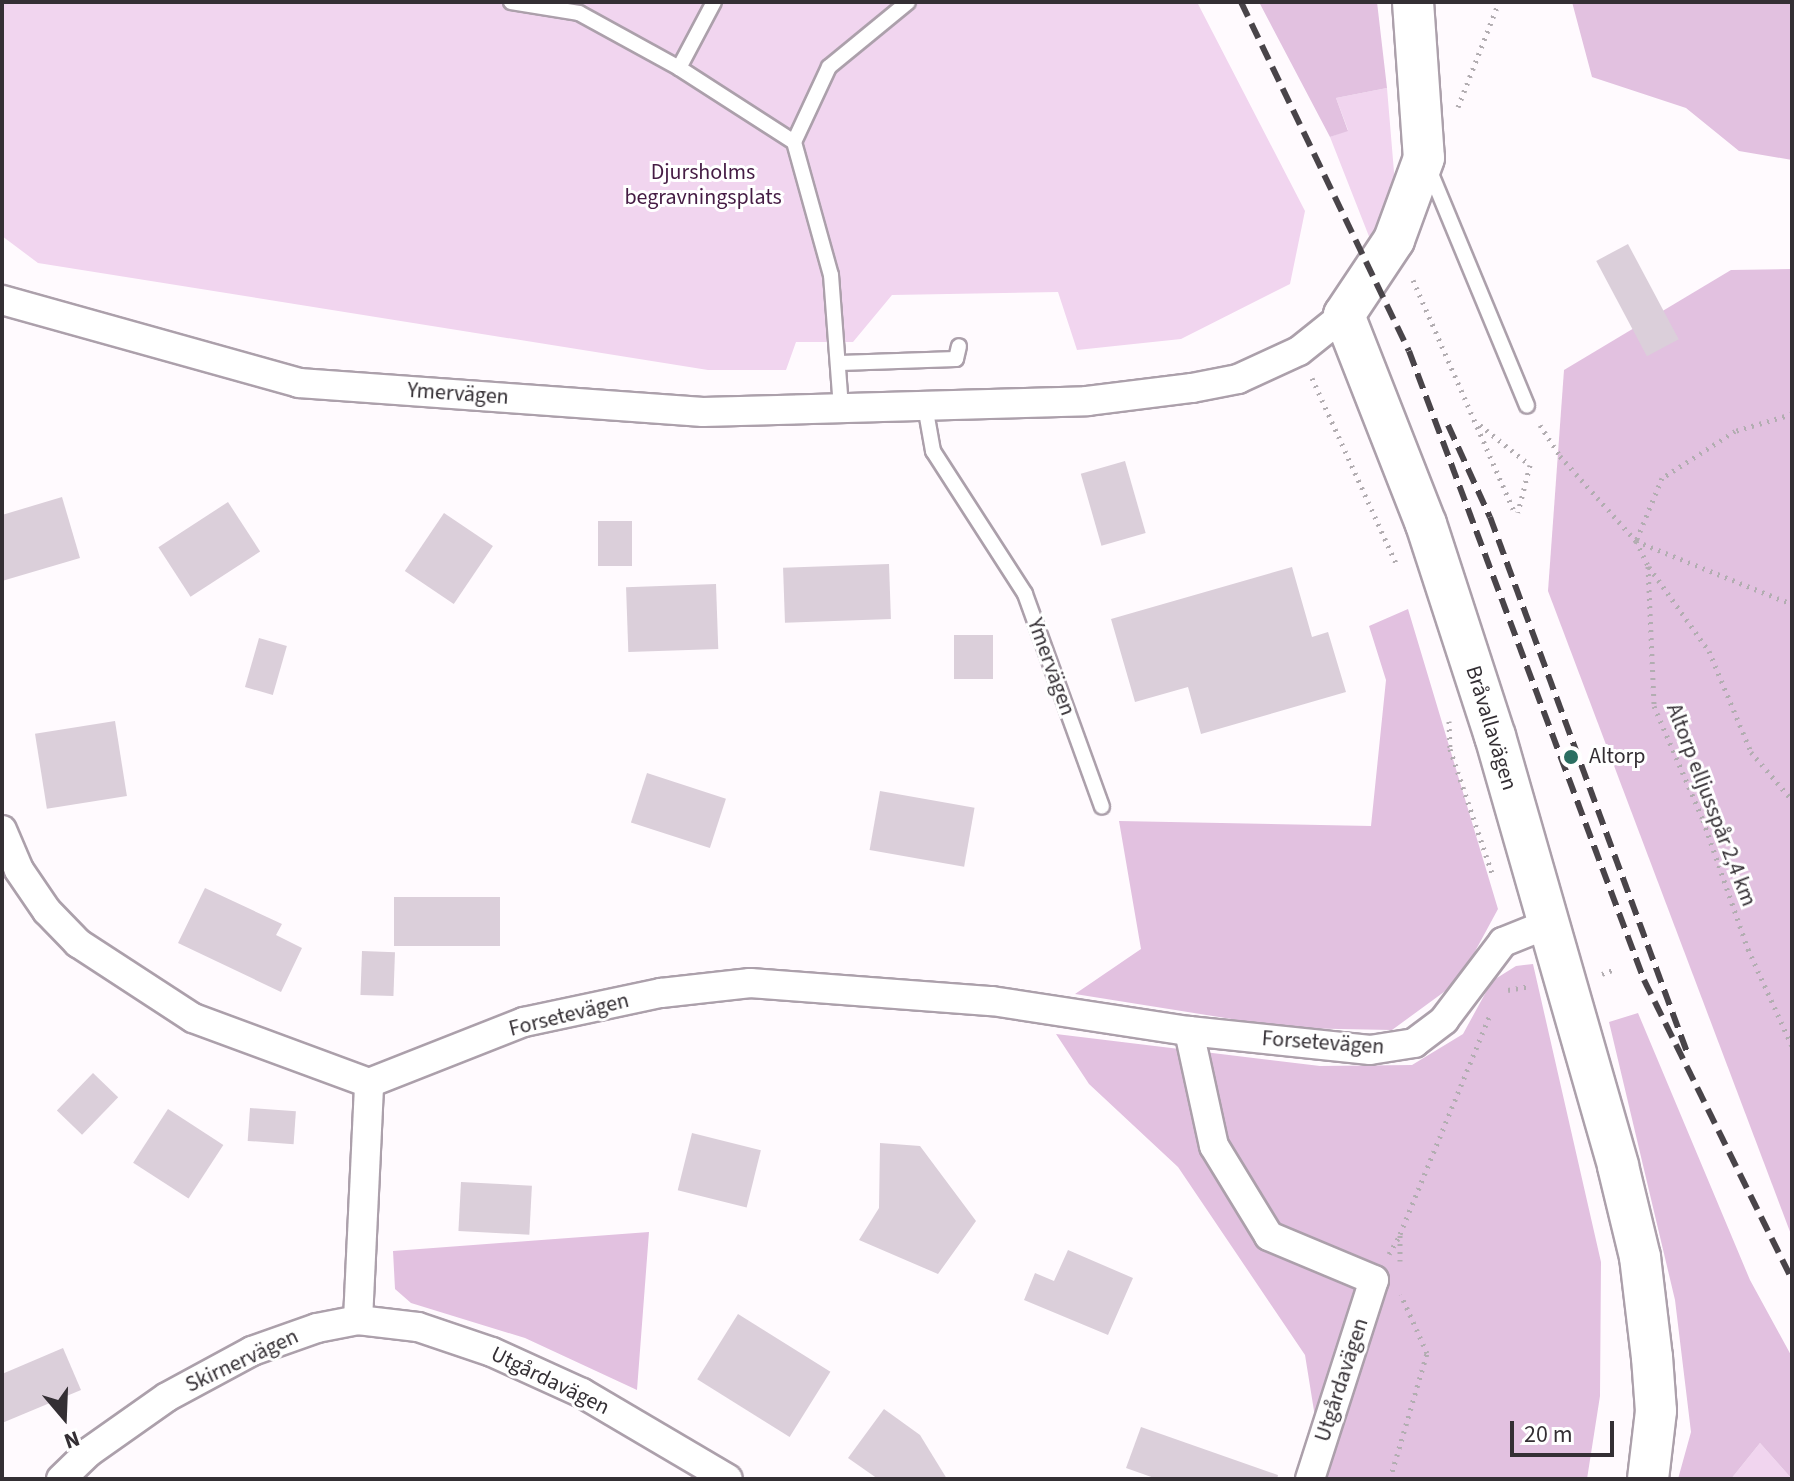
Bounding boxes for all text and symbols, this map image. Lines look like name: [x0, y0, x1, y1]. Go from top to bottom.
park label: Djursholms begravningsplats: [624, 159, 782, 210]
street label: Ymervägen: [406, 377, 510, 411]
street label: Ymervägen: [1021, 615, 1081, 719]
street label: Bråvallavägen: [1460, 662, 1522, 794]
street label: Altorp elljusspår 2,4 km: [1660, 700, 1762, 910]
place label: Altorp: [1589, 744, 1645, 770]
marker: Altorp: [1560, 746, 1582, 768]
street label: Forsetevägen: [506, 987, 632, 1043]
street label: Forsetevägen: [1261, 1026, 1385, 1060]
street label: Utgårdavägen: [1310, 1315, 1374, 1445]
street label: Skirnervägen: [181, 1323, 303, 1399]
street label: Utgårdavägen: [486, 1341, 614, 1421]
north arrow: [24, 1377, 104, 1457]
scale bar: [1514, 1405, 1618, 1455]
text: 20 m: [1524, 1417, 1573, 1452]
text: N: [60, 1422, 84, 1457]

